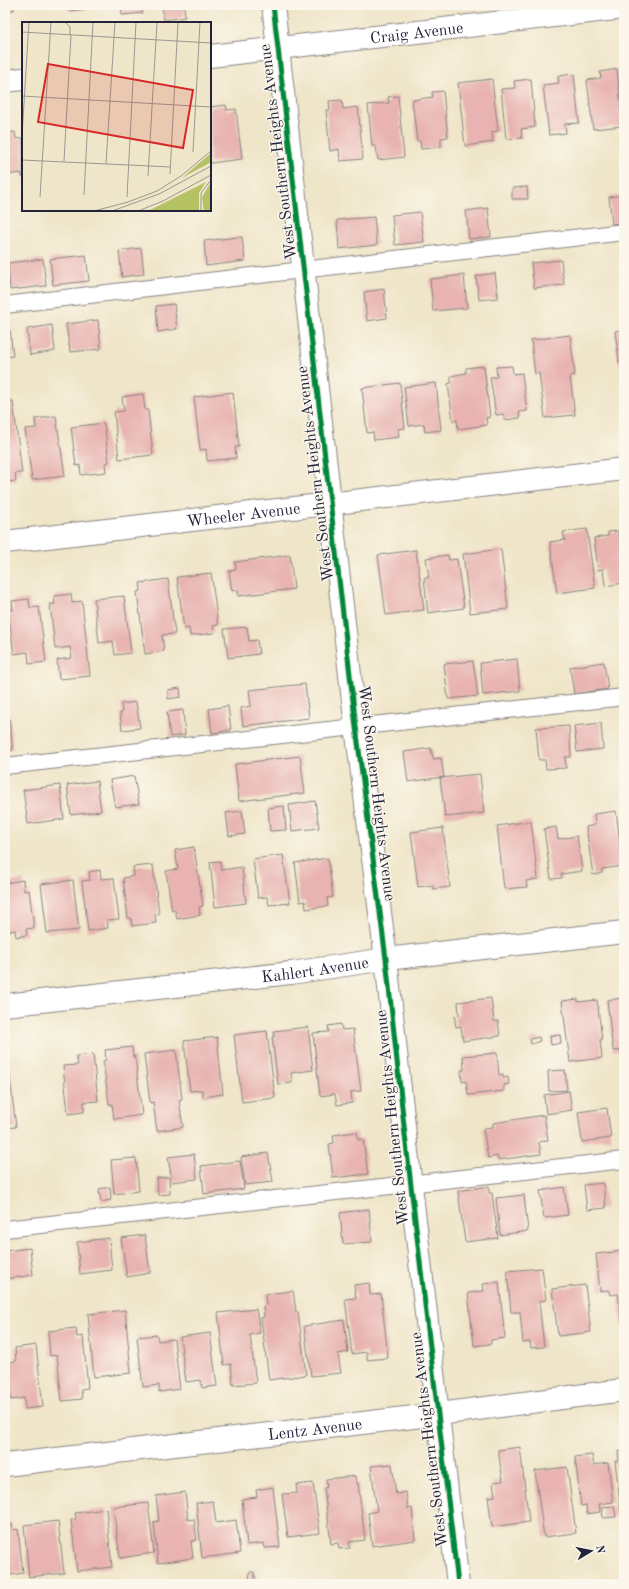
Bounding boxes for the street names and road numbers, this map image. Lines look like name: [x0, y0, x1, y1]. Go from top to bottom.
street label: Craig Avenue: [369, 21, 464, 47]
street label: West Southern Heights Avenue: [258, 43, 300, 261]
street label: West Southern Heights Avenue: [295, 365, 337, 583]
street label: Wheeler Avenue: [186, 501, 301, 531]
street label: West Southern Heights Avenue: [355, 684, 397, 902]
street label: Kahlert Avenue: [261, 956, 370, 986]
street label: West Southern Heights Avenue: [374, 1009, 412, 1227]
street label: West Southern Heights Avenue: [409, 1331, 451, 1549]
street label: Lentz Avenue: [267, 1417, 363, 1444]

